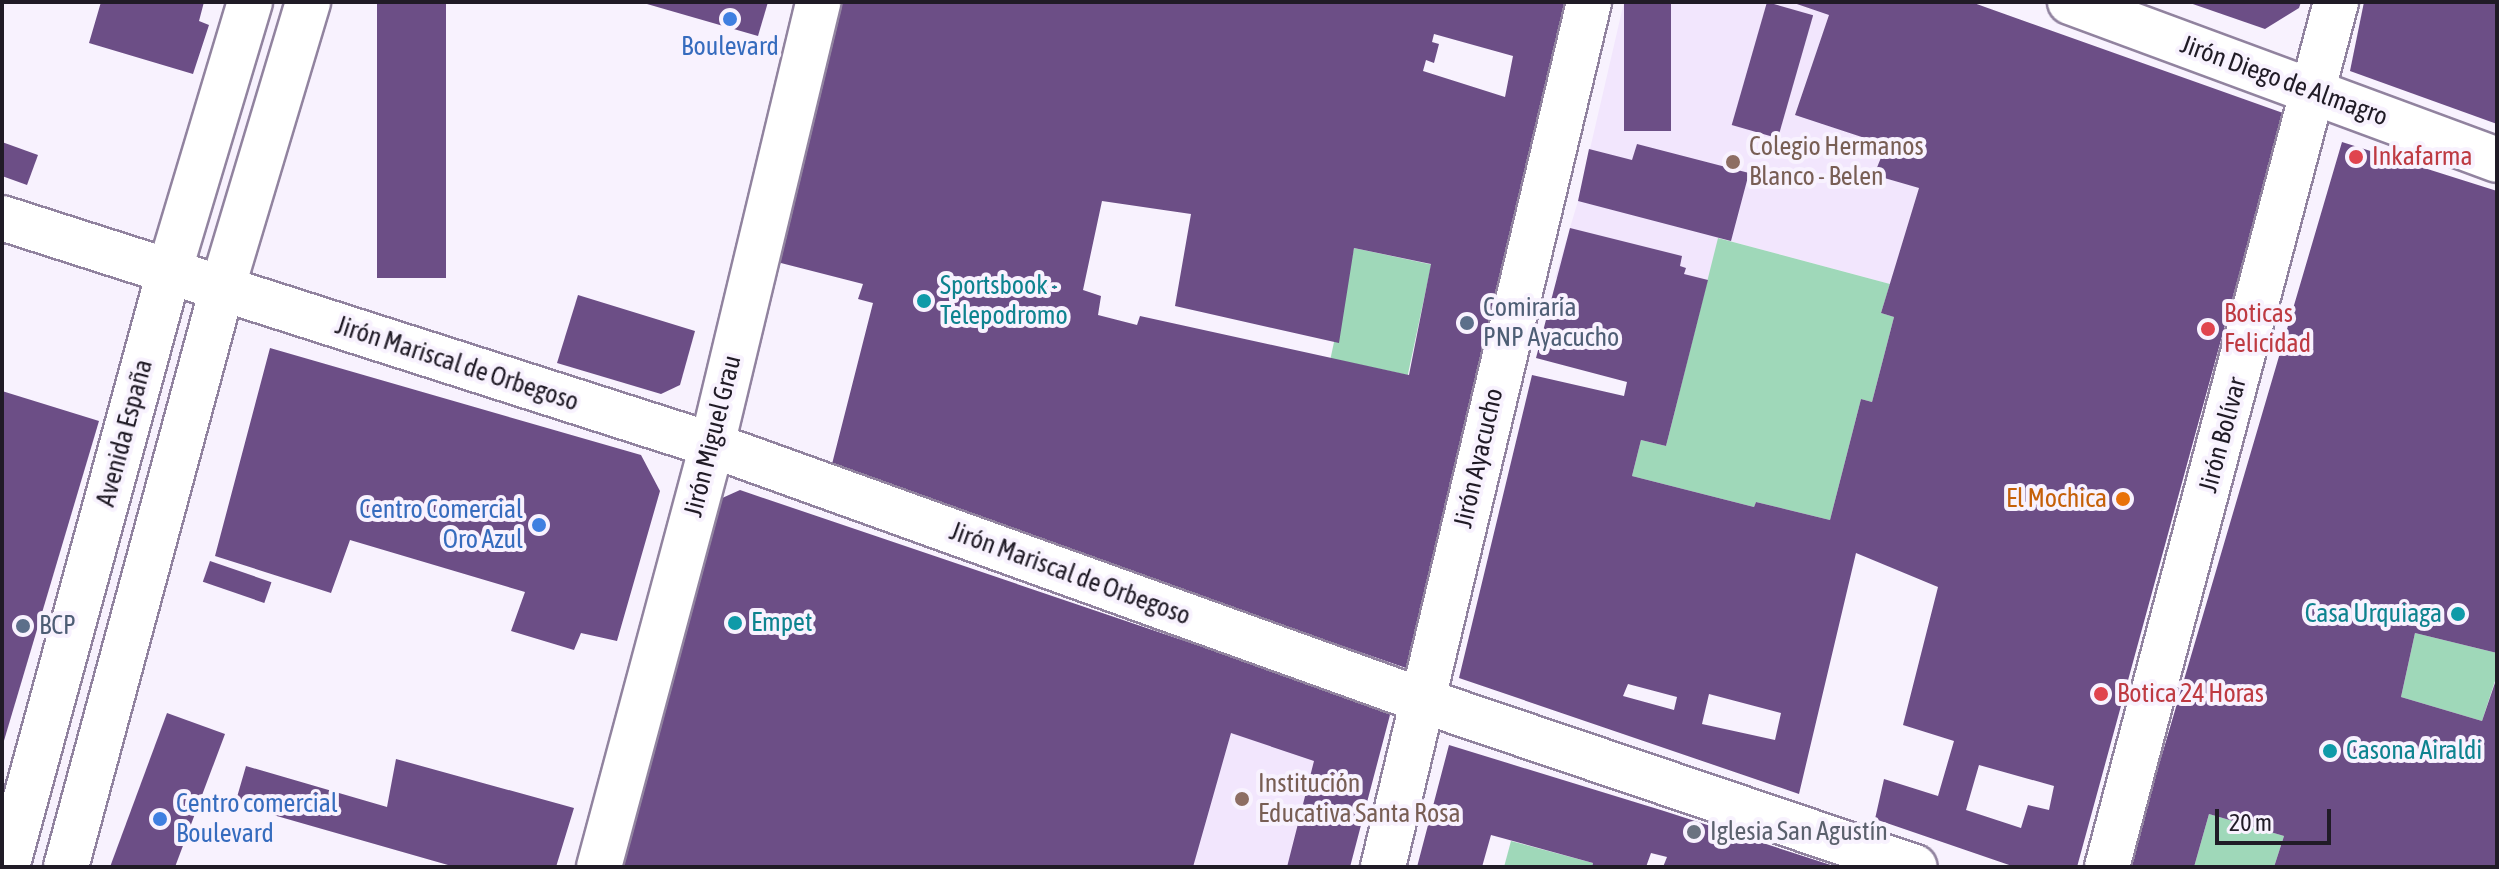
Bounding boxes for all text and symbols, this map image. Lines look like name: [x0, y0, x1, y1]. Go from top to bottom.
marker: Boulevard: [721, 10, 739, 28]
street label: Jirón Diego de Almagro: [2176, 29, 2392, 133]
place label: Boulevard: [681, 31, 779, 63]
place label: Colegio Hermanos Blanco - Belen: [1749, 131, 1924, 192]
place label: Inkafarma: [2372, 141, 2473, 173]
marker: Inkafarma: [2347, 148, 2365, 166]
marker: Colegio Hermanos Blanco - Belen: [1724, 153, 1742, 171]
place label: Sportsbook - Telepodromo: [940, 270, 1068, 332]
marker: Sportsbook - Telepodromo: [915, 292, 933, 310]
place label: Comiraría PNP Ayacucho: [1483, 292, 1619, 354]
place label: Boticas Felicidad: [2224, 298, 2311, 360]
street label: Jirón Mariscal de Orbegoso: [331, 310, 583, 418]
marker: Comiraría PNP Ayacucho: [1458, 314, 1476, 332]
marker: Boticas Felicidad: [2199, 320, 2217, 338]
street label: Jirón Miguel Grau: [678, 352, 748, 520]
street label: Avenida España: [90, 356, 160, 510]
street label: Jirón Bolívar: [2193, 374, 2253, 496]
street label: Jirón Ayacucho: [1448, 385, 1510, 531]
place label: El Mochica: [2006, 483, 2107, 515]
marker: El Mochica: [2114, 490, 2132, 508]
place label: Centro Comercial Oro Azul: [359, 494, 523, 556]
marker: Centro Comercial Oro Azul: [530, 516, 548, 534]
street label: Jirón Mariscal de Orbegoso: [945, 516, 1195, 632]
place label: Casa Urquiaga: [2305, 598, 2442, 630]
marker: Casa Urquiaga: [2449, 605, 2467, 623]
place label: Empet: [751, 607, 812, 639]
place label: BCP: [39, 610, 76, 642]
marker: Empet: [726, 614, 744, 632]
marker: BCP: [14, 617, 32, 635]
place label: Botica 24 Horas: [2117, 678, 2264, 710]
marker: Botica 24 Horas: [2092, 685, 2110, 703]
place label: Casona Airaldi: [2346, 735, 2482, 767]
marker: Casona Airaldi: [2321, 742, 2339, 760]
place label: Institución Educativa Santa Rosa: [1258, 768, 1460, 830]
place label: Centro comercial Boulevard: [176, 788, 338, 850]
marker: Institución Educativa Santa Rosa: [1233, 790, 1251, 808]
scale bar: [2219, 793, 2335, 843]
text: 20 m: [2229, 809, 2272, 836]
marker: Centro comercial Boulevard: [151, 810, 169, 828]
place label: Iglesia San Agustín: [1710, 816, 1888, 848]
marker: Iglesia San Agustín: [1685, 823, 1703, 841]

